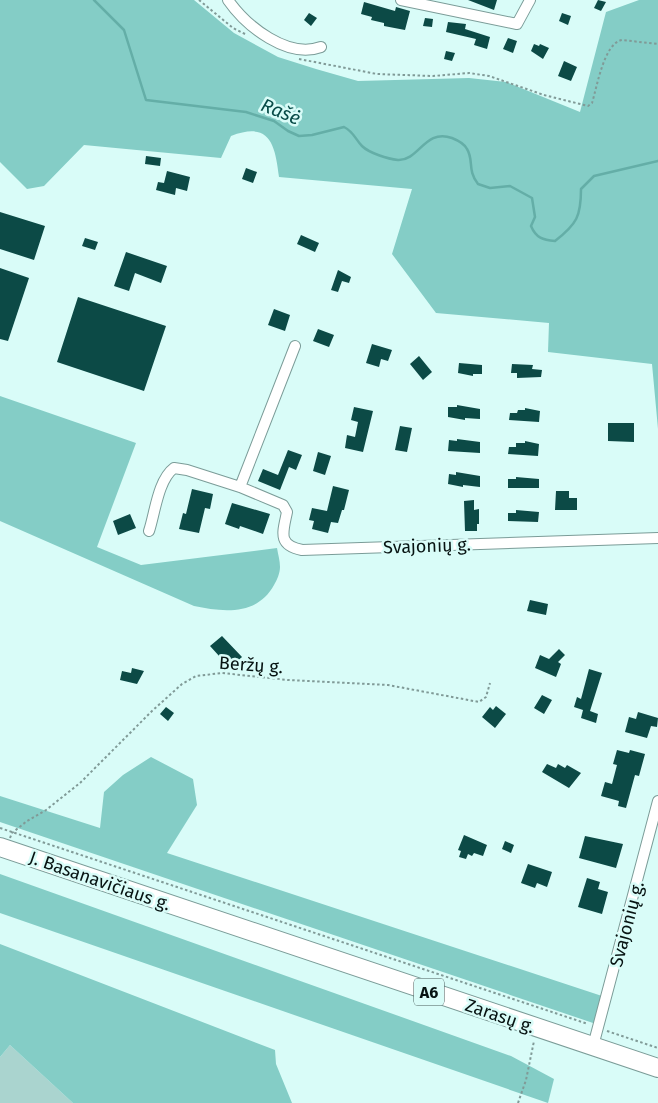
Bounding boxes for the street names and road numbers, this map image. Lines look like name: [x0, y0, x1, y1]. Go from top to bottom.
street label: Svajonių g.: [383, 533, 471, 559]
street label: Beržų g.: [218, 652, 284, 678]
street label: J. Basanavičiaus g.: [26, 847, 174, 915]
street label: Svajonių g.: [605, 879, 649, 969]
road number: A6: [414, 979, 444, 1006]
street label: Zarasų g.: [462, 994, 538, 1038]

